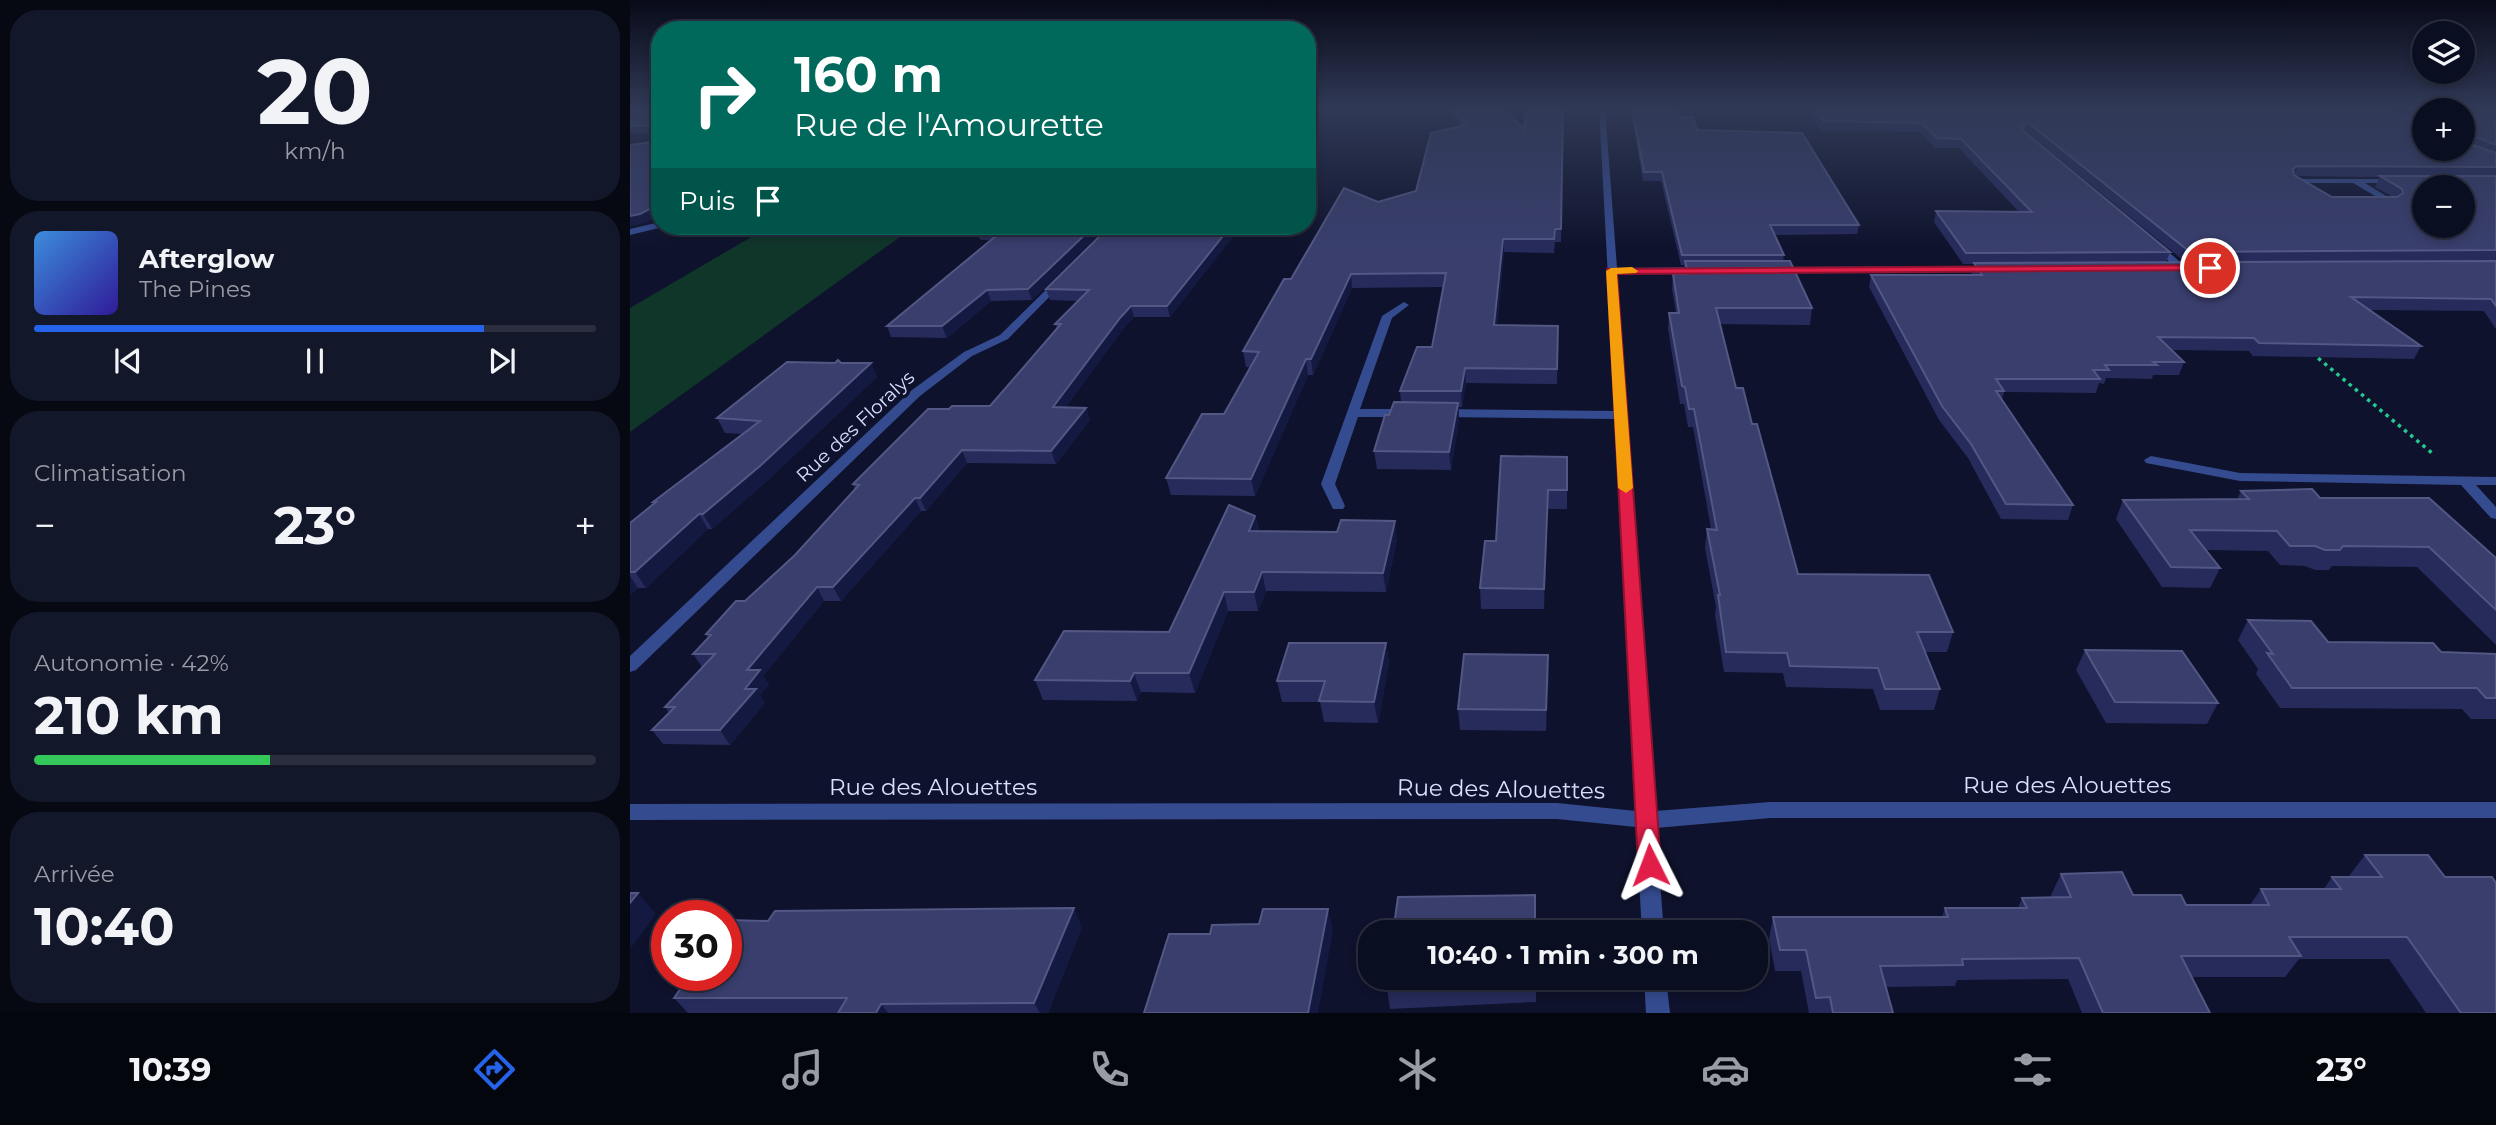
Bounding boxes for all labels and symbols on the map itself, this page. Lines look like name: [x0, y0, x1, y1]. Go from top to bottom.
pin: [2180, 238, 2240, 298]
street label: Rue des Floralys: [791, 366, 919, 487]
street label: Rue des Alouettes: [1963, 771, 2171, 799]
street label: Rue des Alouettes: [829, 773, 1037, 801]
street label: Rue des Alouettes: [1397, 773, 1605, 805]
position arrow: [1613, 828, 1687, 902]
speed limit sign: 30: [651, 900, 742, 991]

